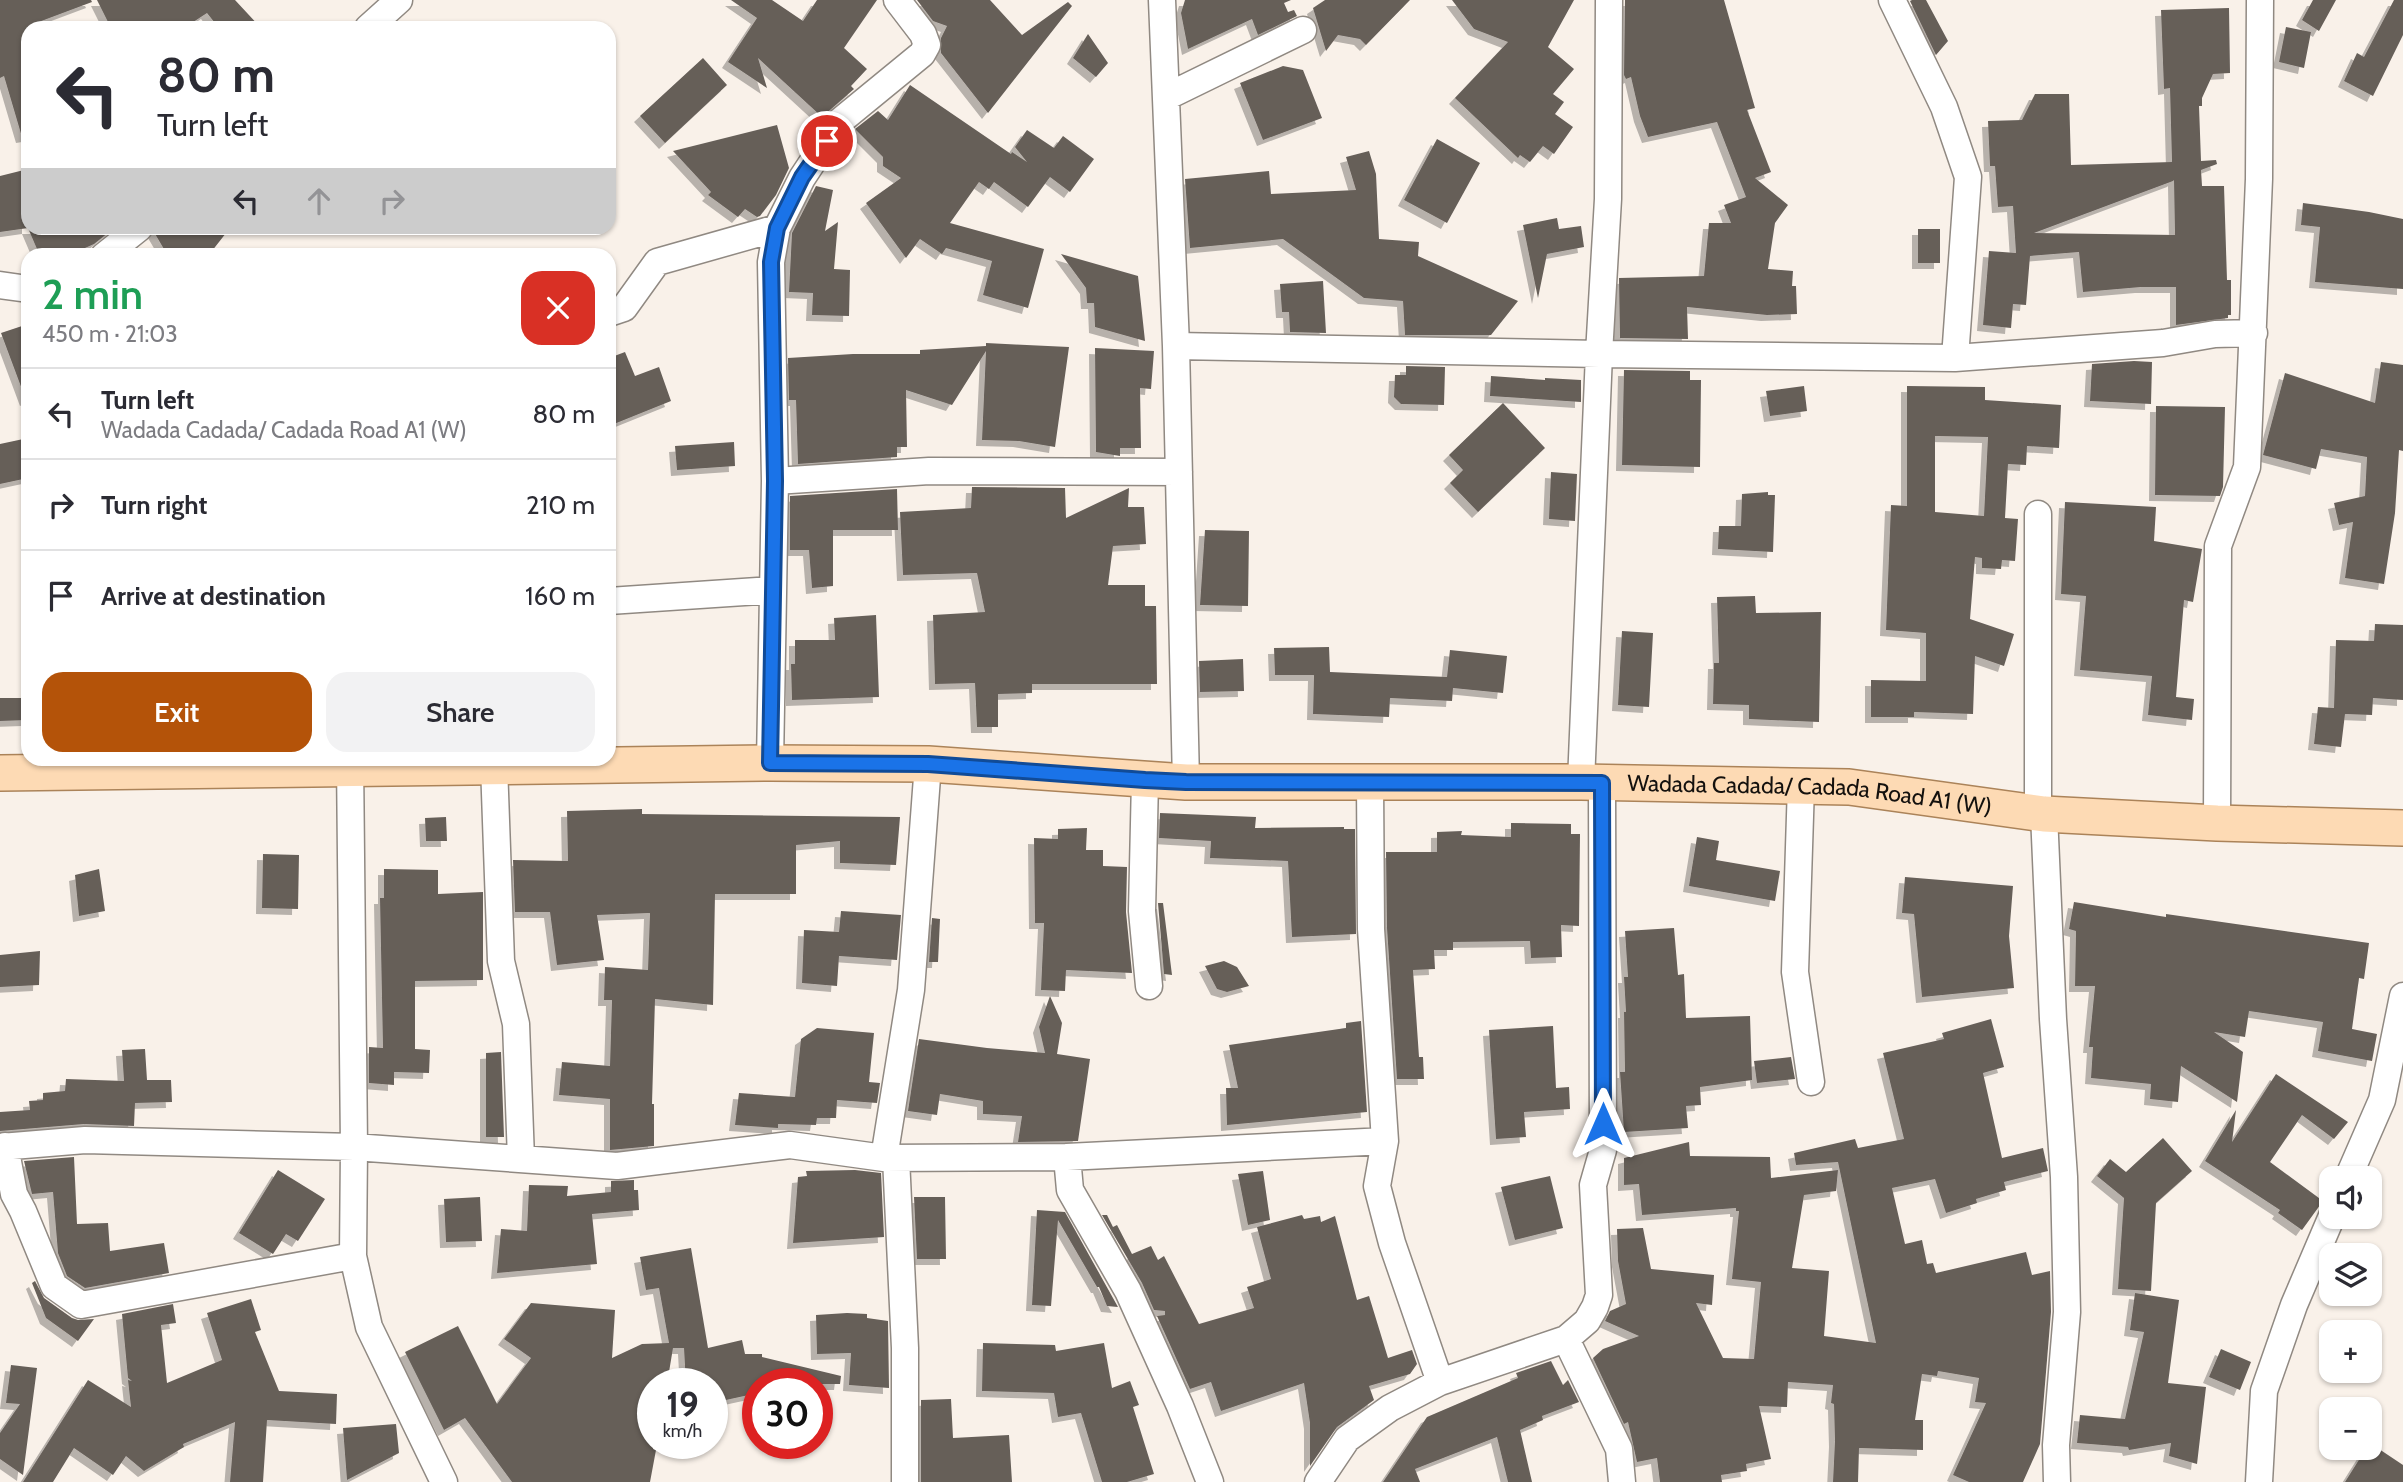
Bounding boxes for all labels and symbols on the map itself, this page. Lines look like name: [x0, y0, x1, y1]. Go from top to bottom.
pin: [797, 111, 857, 171]
street label: Wadada Cadada/ Cadada Road A1 (W): [1627, 769, 1994, 821]
position arrow: [1566, 1087, 1640, 1161]
speed limit sign: 30: [742, 1368, 833, 1459]

